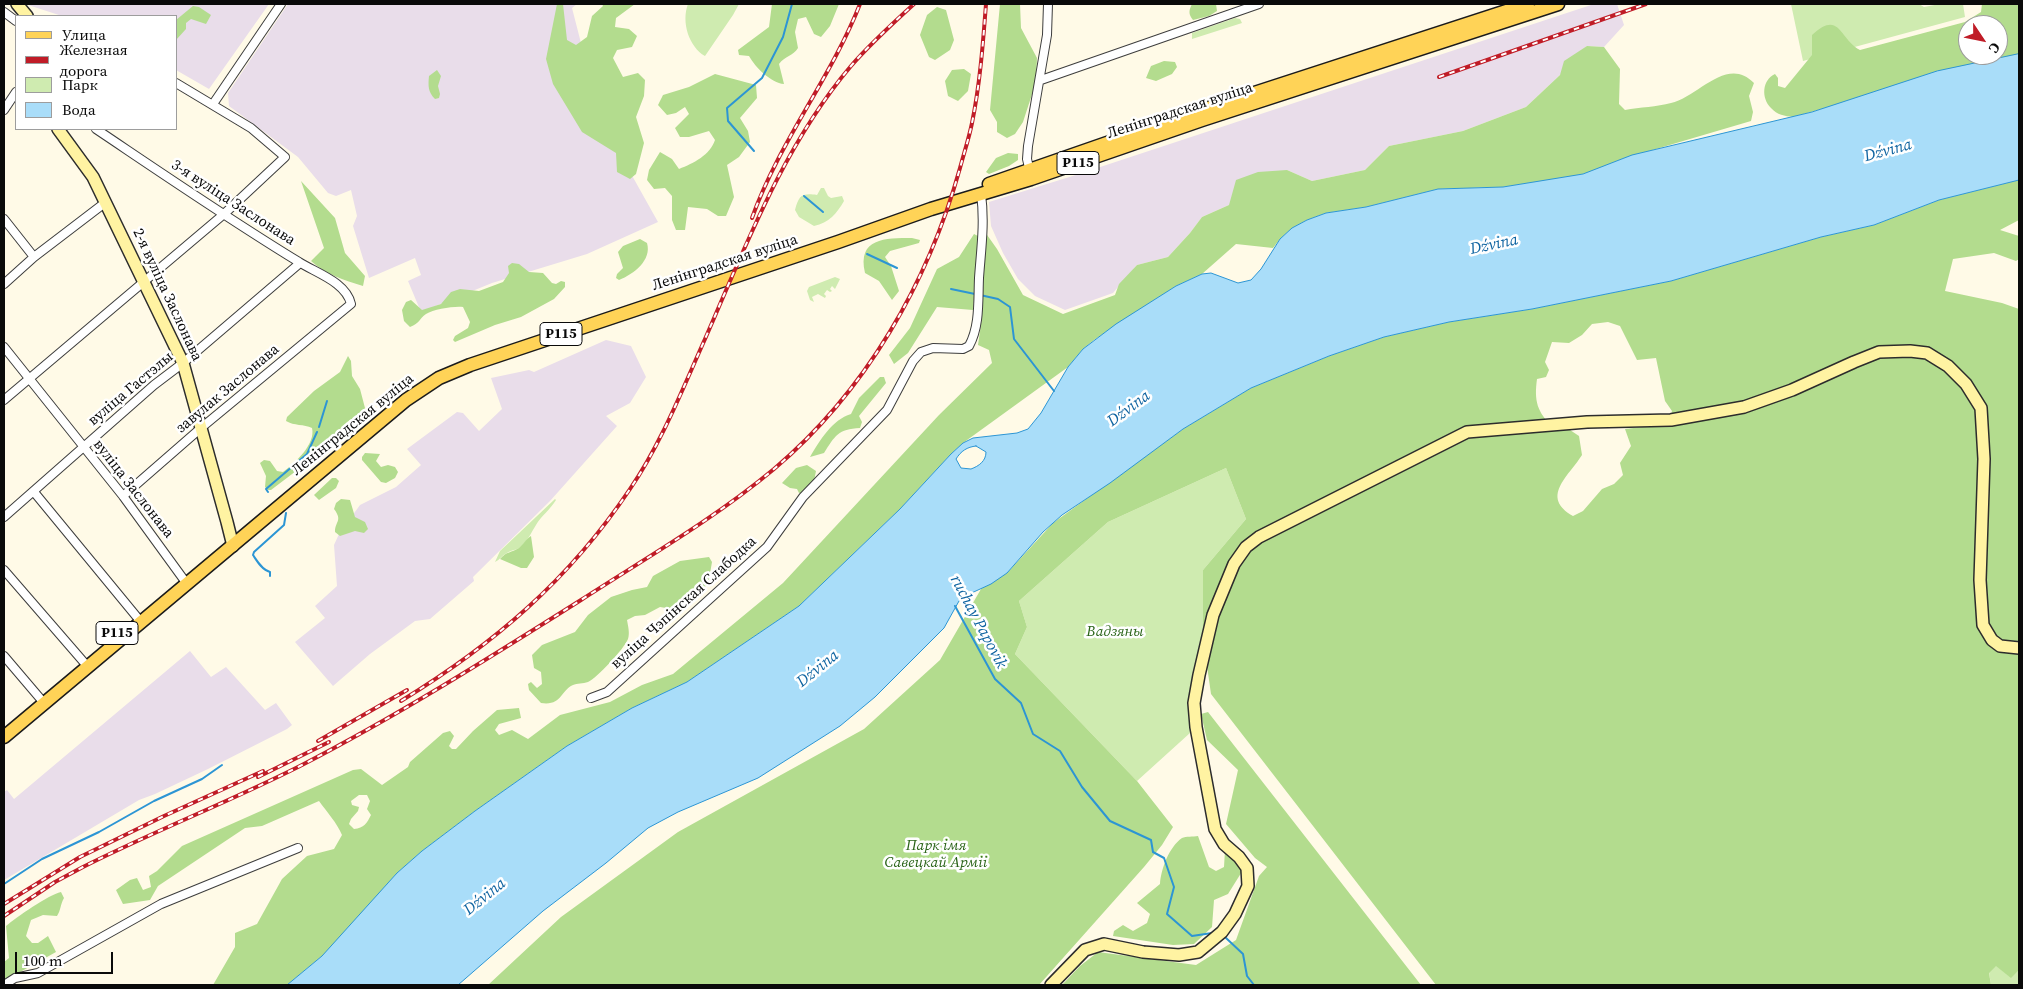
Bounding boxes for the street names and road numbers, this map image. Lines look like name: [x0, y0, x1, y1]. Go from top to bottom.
street label: Ленінградская вуліца: [1105, 79, 1255, 143]
road number: Р115: [1057, 152, 1099, 174]
street label: 3-я вуліца Заслонава: [168, 156, 298, 250]
street label: 2-я вуліца Заслонава: [128, 226, 206, 364]
street label: Ленінградская вуліца: [650, 231, 800, 295]
road number: Р115: [540, 322, 582, 346]
street label: завулак Заслонава: [173, 341, 283, 437]
street label: вуліца Гастэлы: [85, 348, 177, 430]
street label: Ленінградская вуліца: [288, 370, 418, 480]
street label: вуліца Заслонава: [89, 436, 177, 542]
street label: вуліца Чэпінская Слабодка: [608, 533, 760, 673]
road number: Р115: [96, 622, 138, 644]

